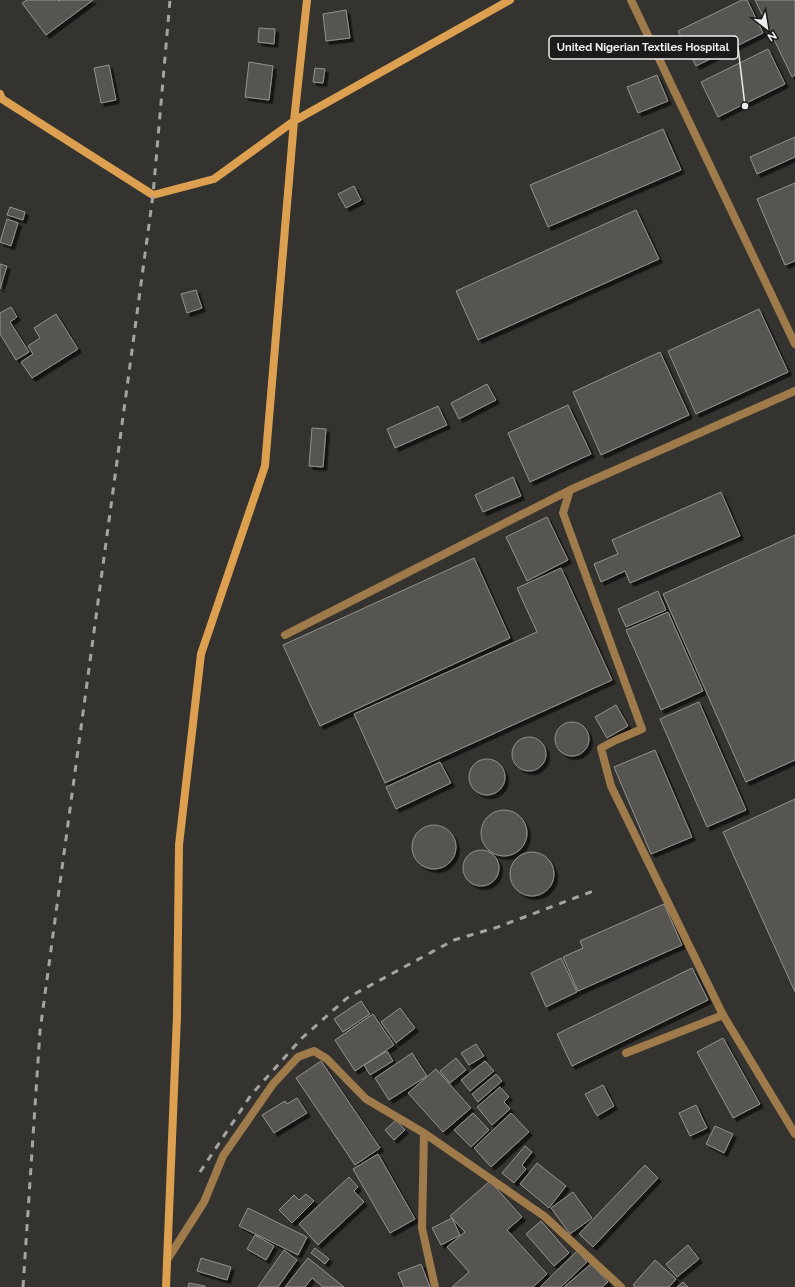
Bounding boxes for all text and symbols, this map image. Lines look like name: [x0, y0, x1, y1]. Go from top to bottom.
north arrow: [747, 8, 787, 48]
text: N: [765, 28, 779, 44]
callout: United Nigerian Textiles Hospital: [549, 36, 738, 59]
text: United Nigerian Textiles Hospital: [557, 41, 730, 54]

